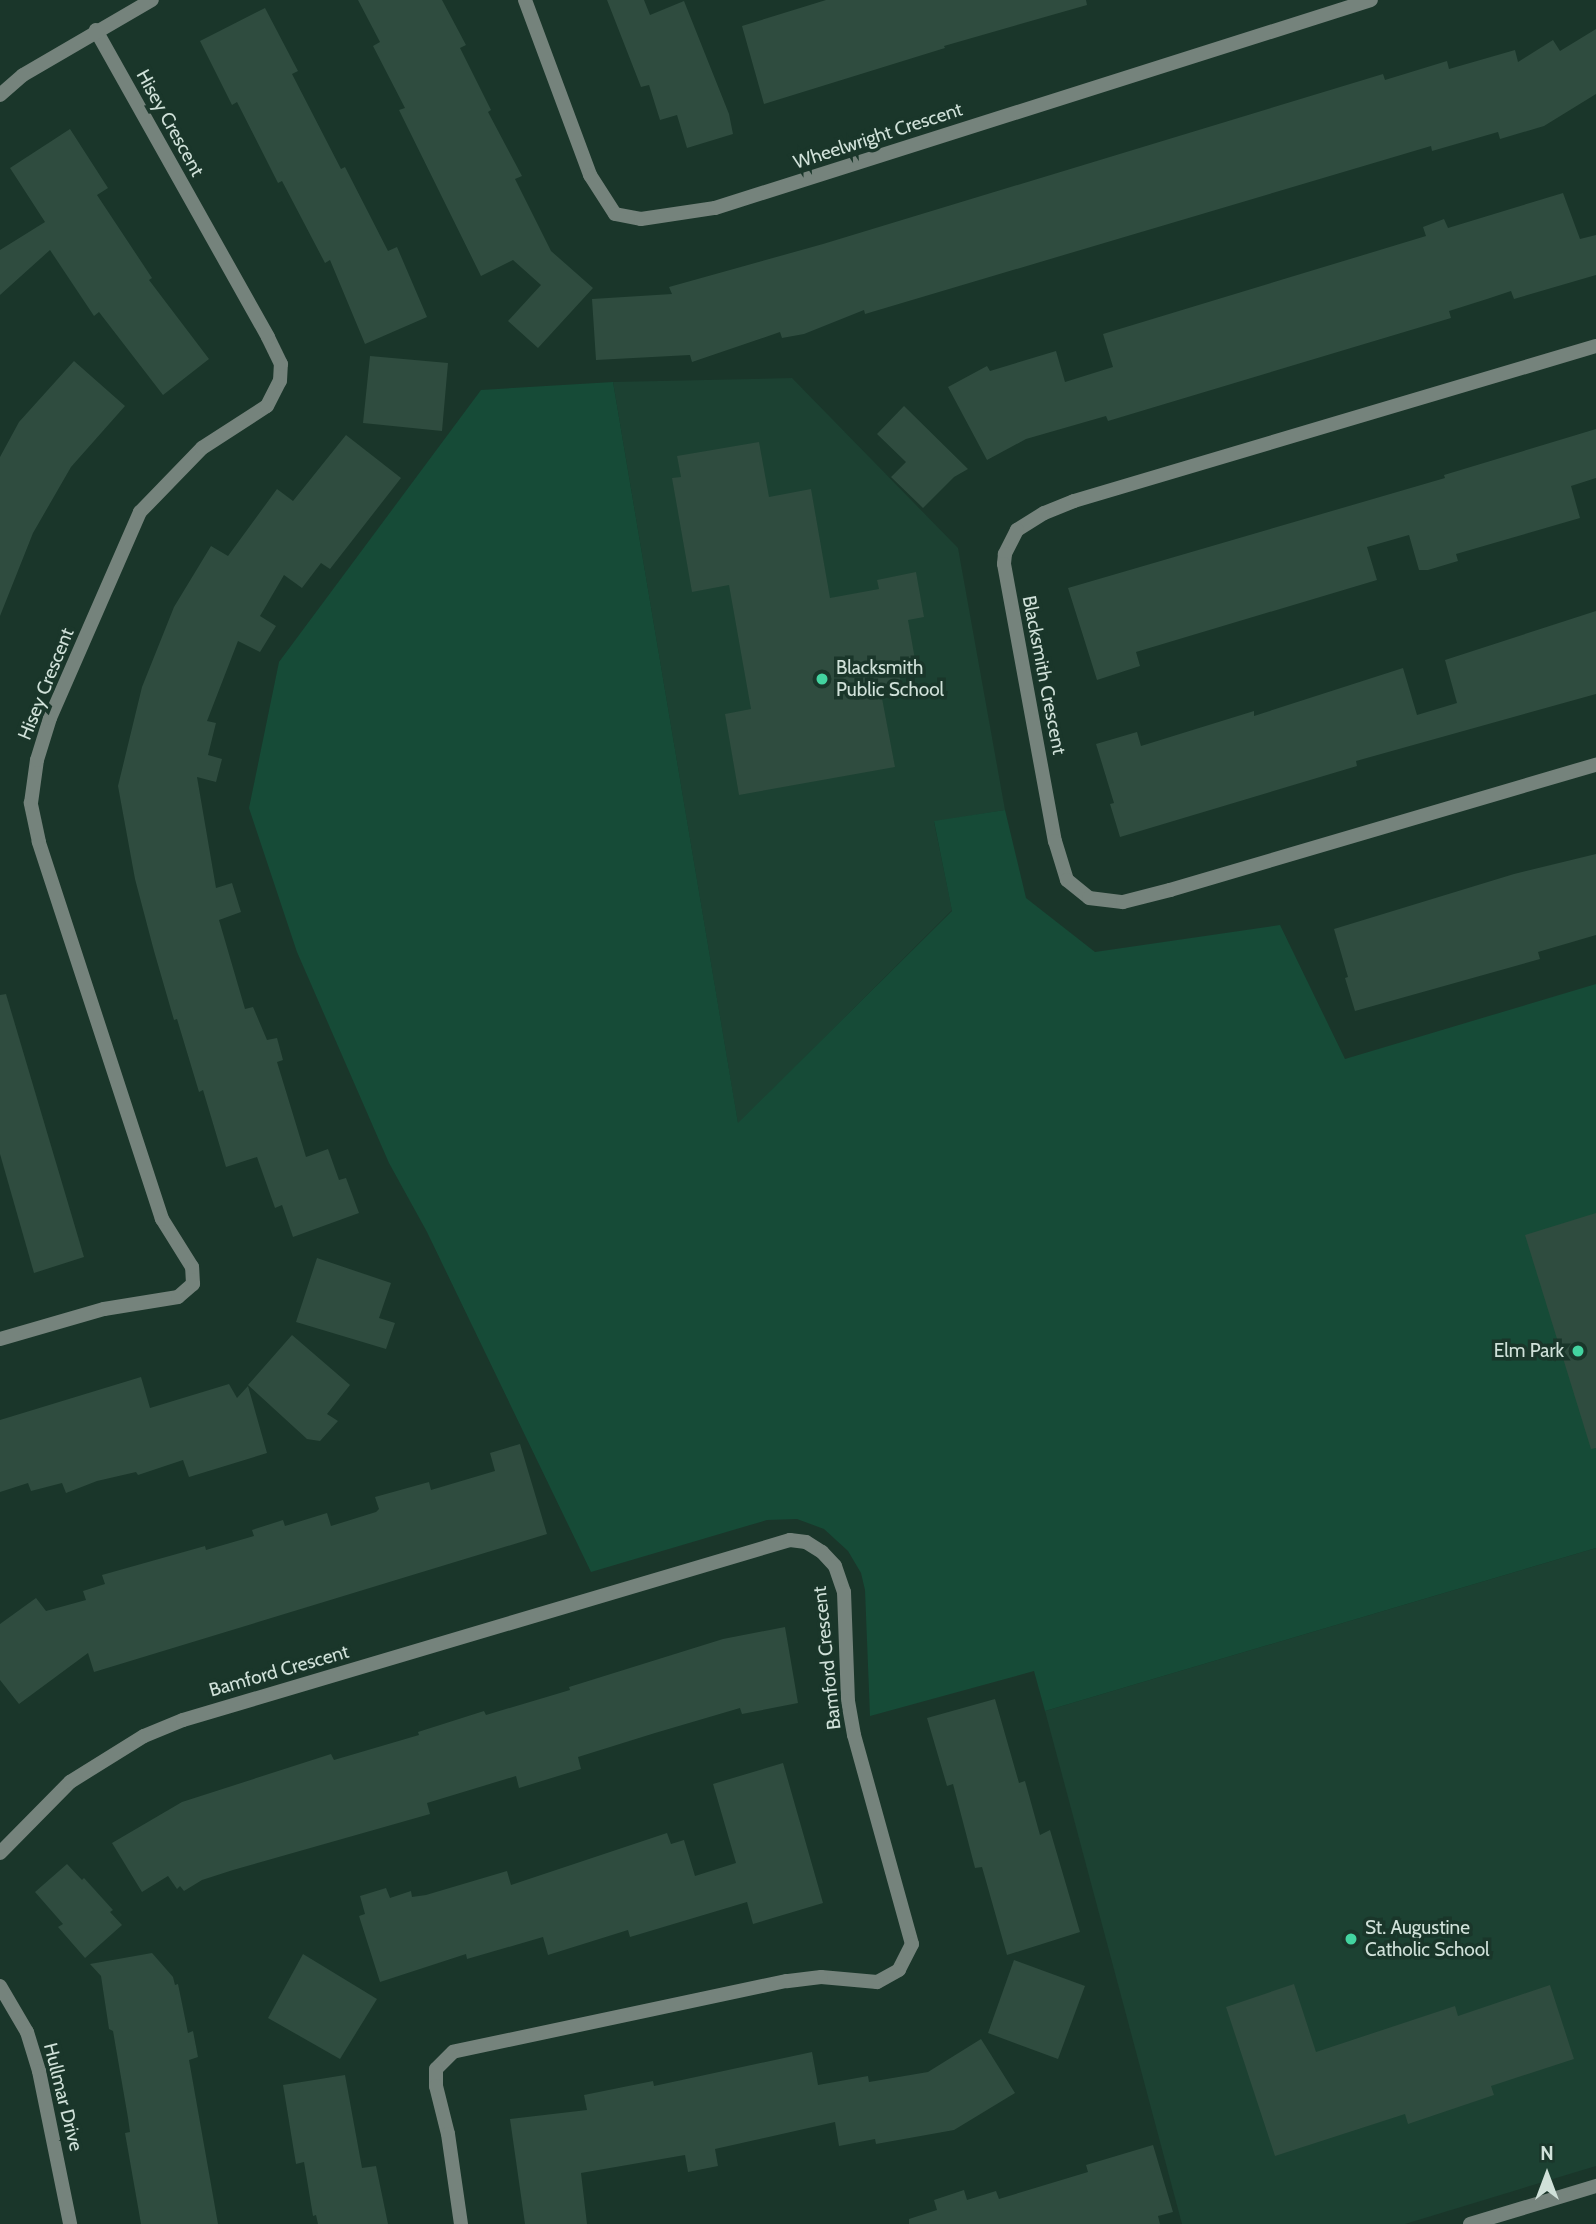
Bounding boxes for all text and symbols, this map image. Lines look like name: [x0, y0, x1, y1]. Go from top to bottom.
street label: Hisey Crescent: [131, 66, 209, 180]
street label: Wheelwright Crescent: [791, 98, 965, 174]
street label: Blacksmith Crescent: [1017, 594, 1071, 756]
street label: Hisey Crescent: [13, 625, 79, 743]
place label: Blacksmith Public School: [836, 657, 944, 701]
marker: Blacksmith Public School: [814, 671, 830, 687]
place label: Elm Park: [1494, 1340, 1564, 1362]
marker: Elm Park: [1570, 1343, 1586, 1359]
street label: Bamford Crescent: [808, 1585, 846, 1731]
street label: Bamford Crescent: [207, 1640, 351, 1702]
place label: St. Augustine Catholic School: [1365, 1917, 1490, 1961]
marker: St. Augustine Catholic School: [1343, 1931, 1359, 1947]
street label: Hullmar Drive: [39, 2040, 87, 2154]
north arrow: [1512, 2140, 1582, 2210]
text: N: [1540, 2142, 1554, 2165]

